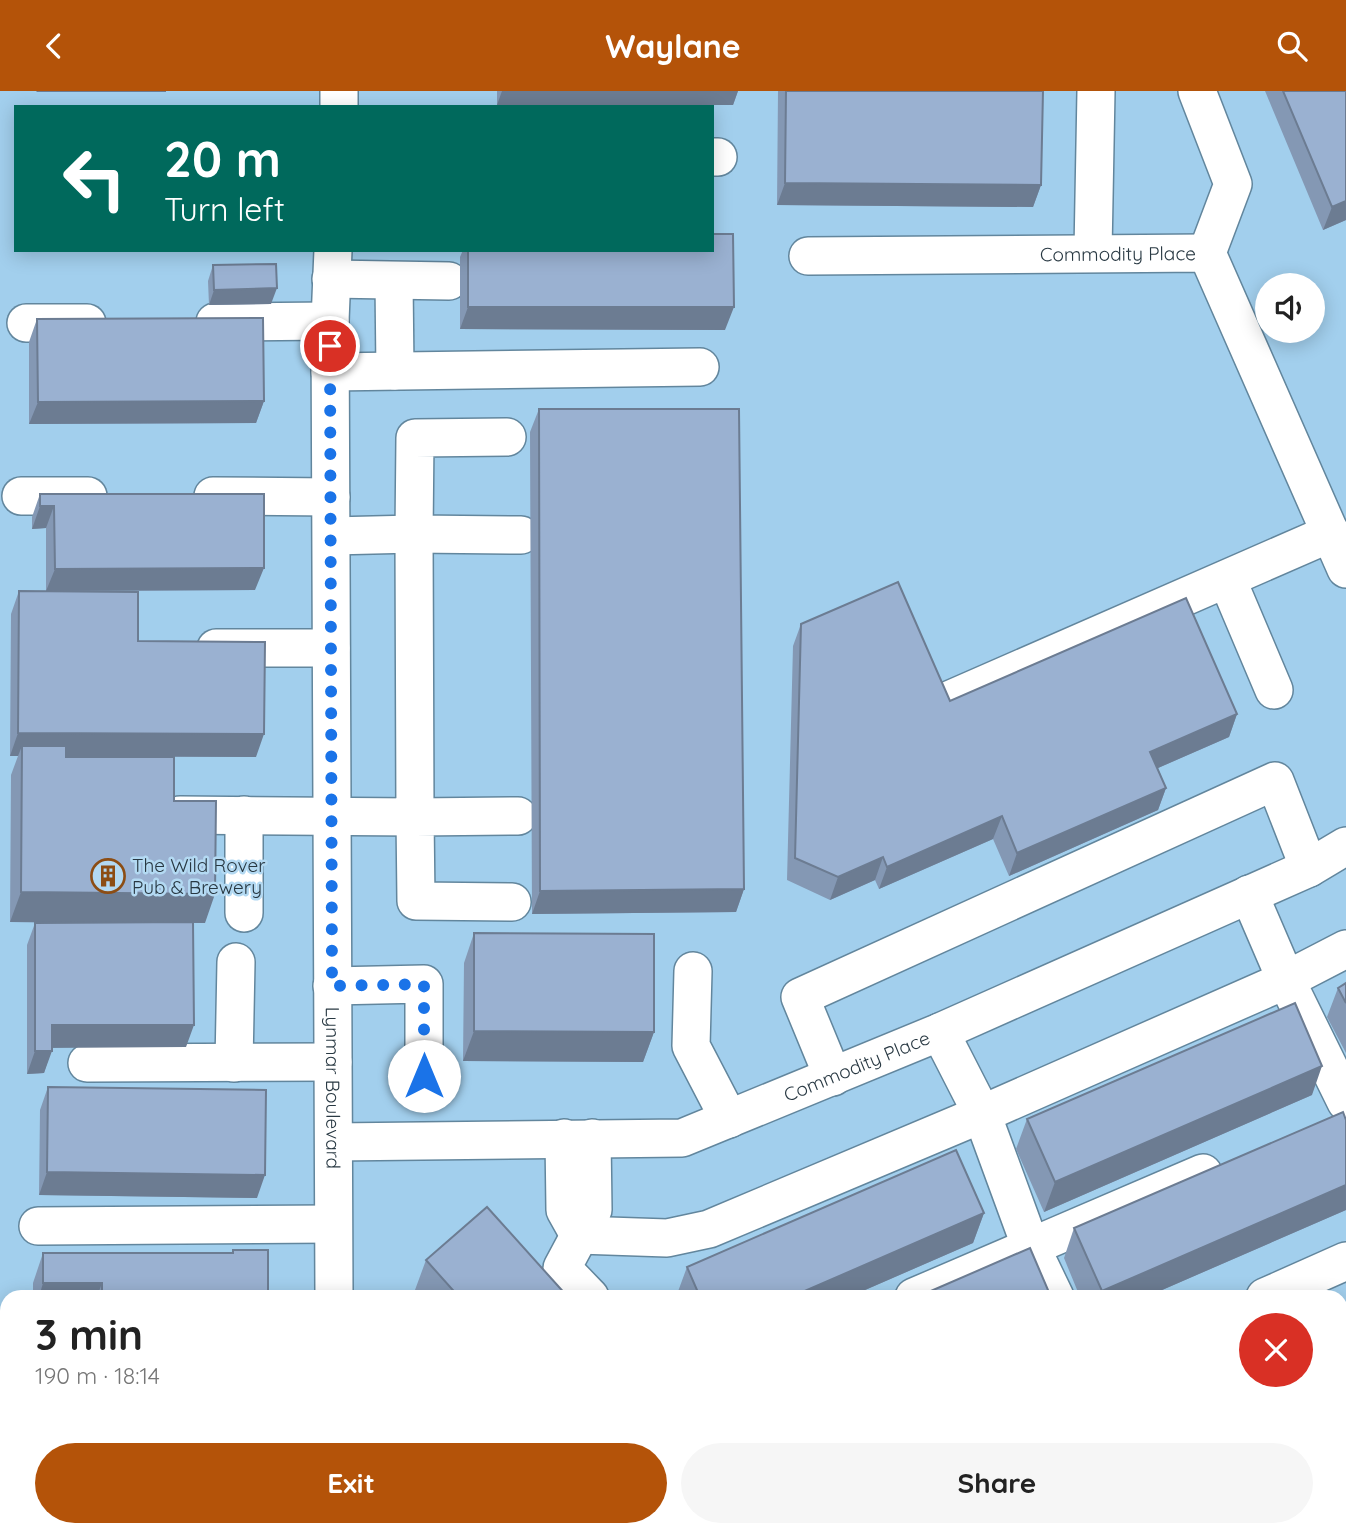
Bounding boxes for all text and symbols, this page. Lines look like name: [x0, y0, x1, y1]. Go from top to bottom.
text: Waylane: [605, 26, 741, 66]
icon: back: [35, 27, 73, 65]
icon: search: [1273, 27, 1311, 65]
text: 20 m: [164, 128, 281, 189]
icon: left: [49, 133, 140, 224]
text: Turn left: [164, 189, 285, 229]
street label: Commodity Place: [1040, 241, 1196, 266]
map controls: [1255, 273, 1325, 343]
button: sound: [1255, 273, 1325, 343]
pin: [300, 316, 360, 376]
icon: arrive: [311, 327, 349, 365]
place label: The Wild Rover Pub & Brewery: [132, 853, 266, 899]
building icon: The Wild Rover Pub & Brewery: [89, 857, 127, 895]
street label: Lynmar Boulevard: [321, 1007, 345, 1169]
street label: Commodity Place: [780, 1025, 933, 1107]
position arrow: [387, 1039, 461, 1113]
text: 3 min: [35, 1308, 143, 1361]
button: close: [1239, 1313, 1313, 1387]
text: 190 m · 18:14: [35, 1361, 160, 1390]
button: Exit: [35, 1443, 667, 1523]
button: Share: [681, 1443, 1313, 1523]

